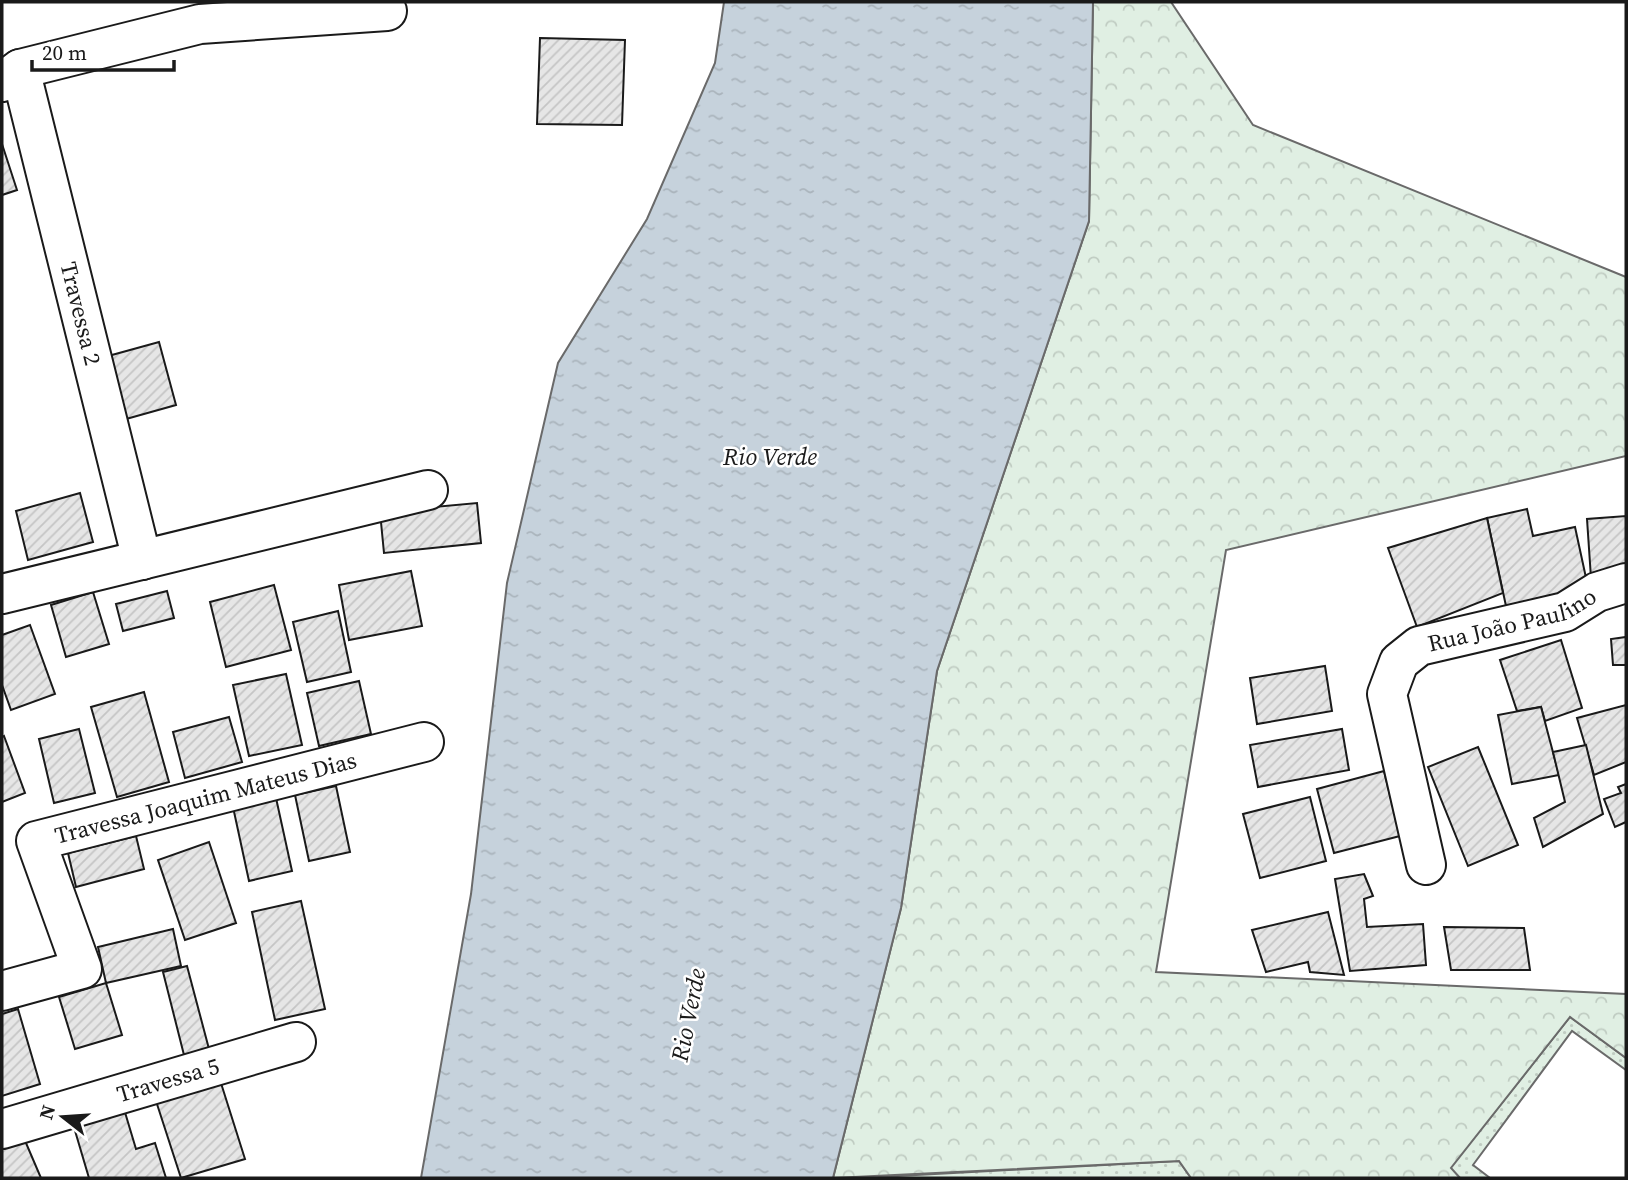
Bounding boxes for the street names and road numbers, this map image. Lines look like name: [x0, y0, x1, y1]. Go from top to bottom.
street label: Travessa 2: [53, 259, 109, 369]
street label: Rua João Paulino: [1425, 580, 1603, 659]
street label: Travessa Joaquim Mateus Dias: [51, 744, 360, 852]
street label: Travessa 5: [113, 1050, 223, 1110]

